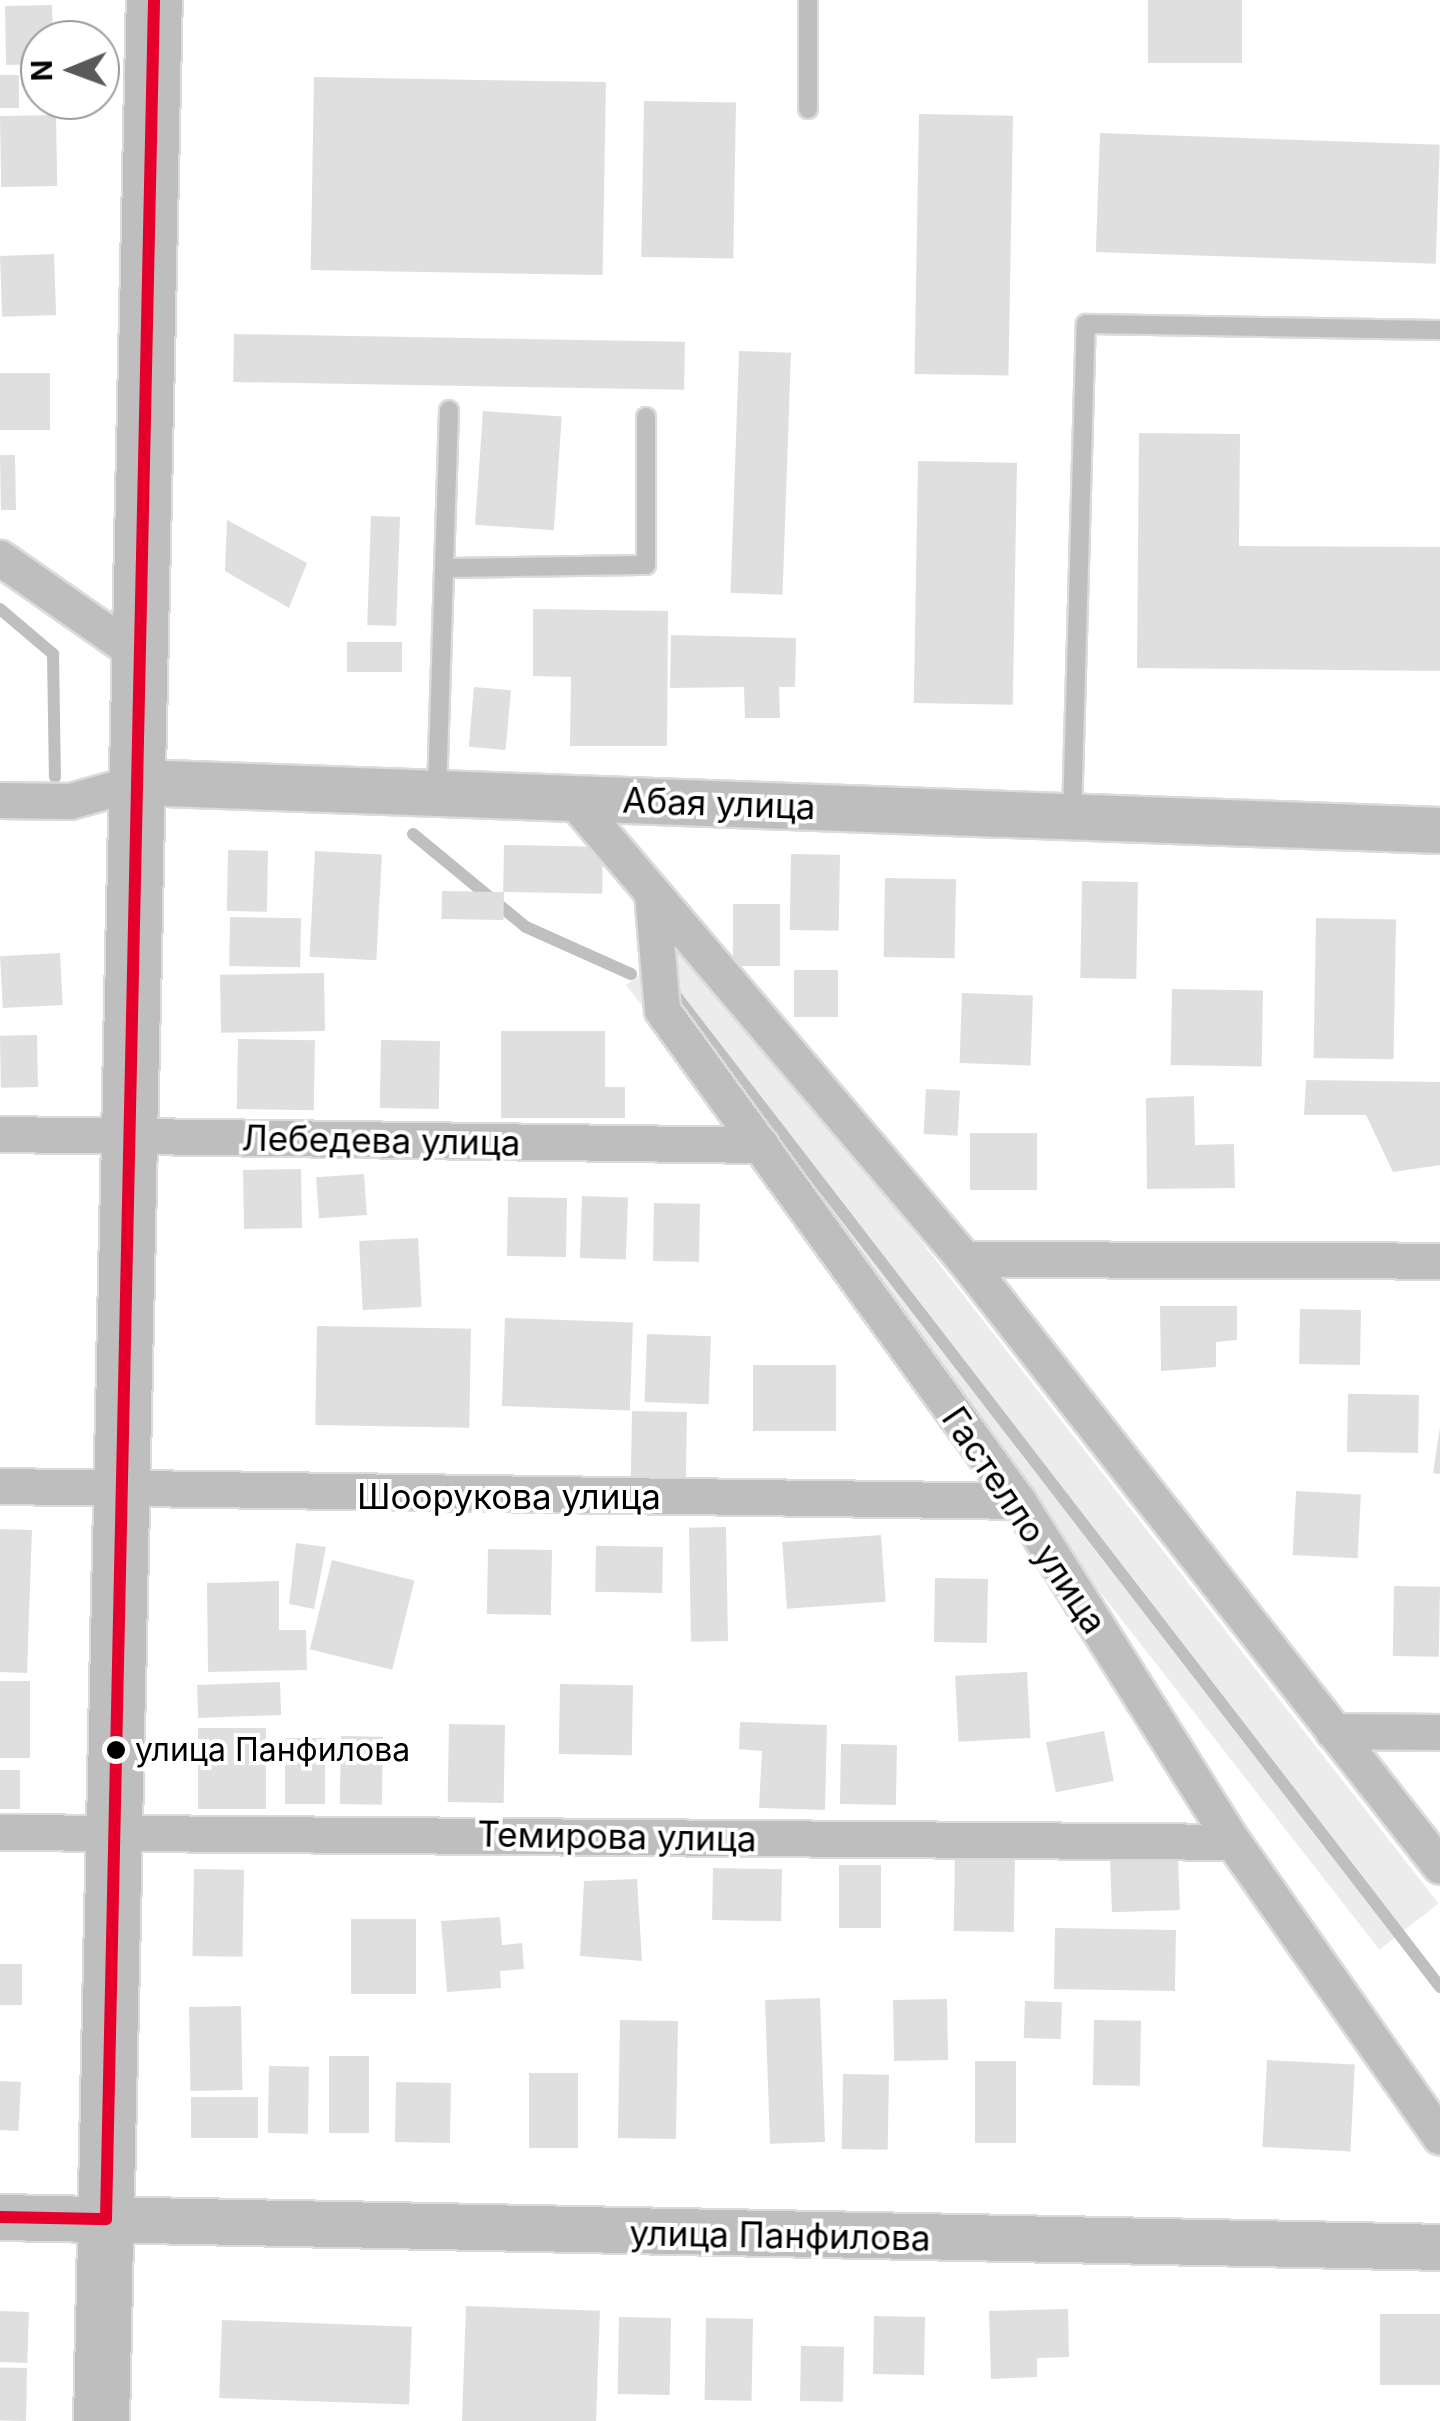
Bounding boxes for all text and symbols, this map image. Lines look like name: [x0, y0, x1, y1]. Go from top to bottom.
north arrow: [20, 20, 120, 120]
text: N: [25, 60, 59, 81]
street label: Абая улица: [622, 779, 816, 827]
street label: Лебедева улица: [241, 1117, 521, 1163]
street label: Гастелло улица: [934, 1399, 1116, 1641]
street label: Шоорукова улица: [357, 1475, 661, 1517]
place label: улица Панфилова: [135, 1731, 410, 1769]
marker: улица Панфилова: [106, 1740, 126, 1760]
street label: Темирова улица: [477, 1813, 757, 1859]
street label: улица Панфилова: [629, 2211, 931, 2259]

